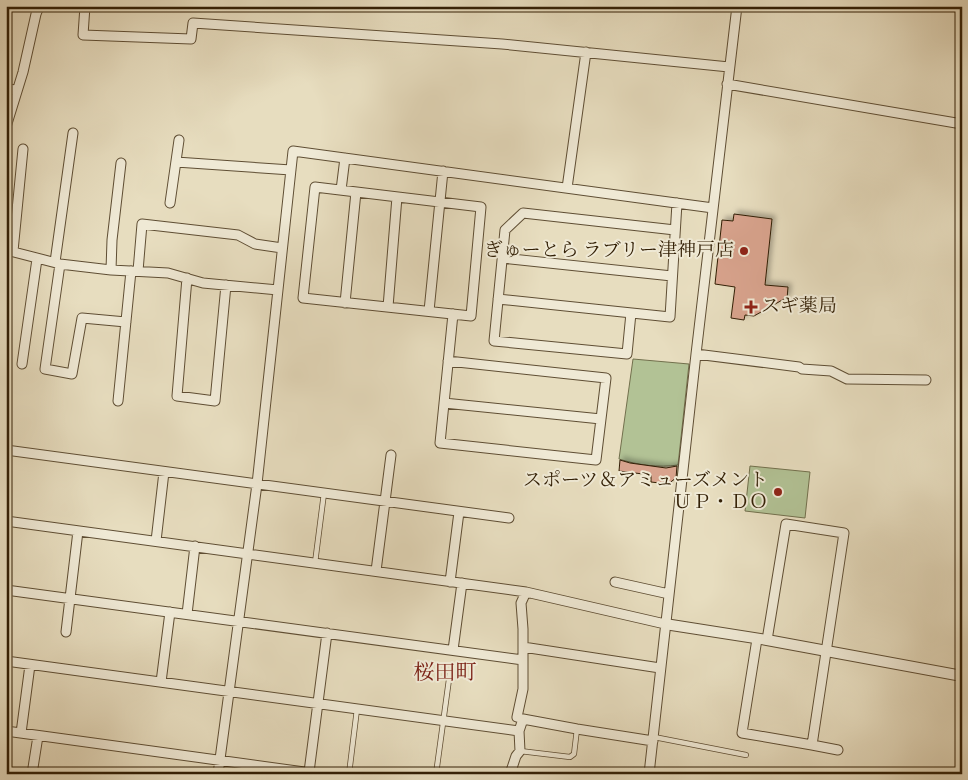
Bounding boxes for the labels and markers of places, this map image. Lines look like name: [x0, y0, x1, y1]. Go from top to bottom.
place label: ぎゅーとら ラブリー津神戸店: [484, 238, 734, 265]
marker: ぎゅーとら ラブリー津神戸店: [738, 245, 750, 257]
place label: スギ薬局: [761, 294, 837, 321]
marker: スギ薬局: [745, 301, 757, 313]
place label: スポーツ＆アミューズメント ＵＰ・ＤＯ: [523, 468, 768, 517]
marker: スポーツ＆アミューズメント ＵＰ・ＤＯ: [772, 486, 784, 498]

